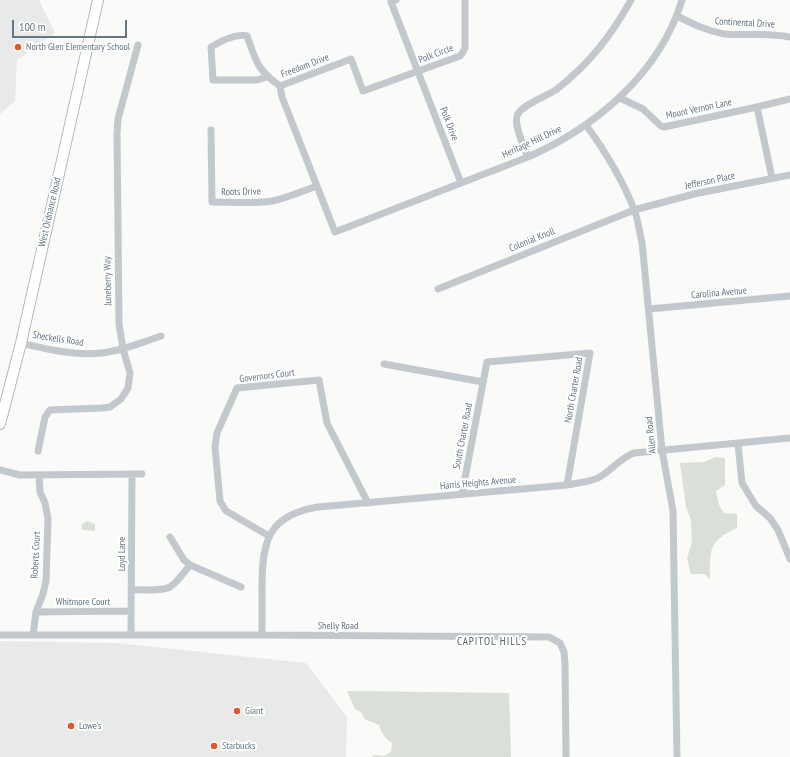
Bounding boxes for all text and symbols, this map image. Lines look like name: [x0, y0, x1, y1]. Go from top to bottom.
scale bar: [14, 12, 129, 38]
street label: Continental Drive: [715, 15, 775, 31]
text: 100 m: [19, 19, 46, 34]
place label: North Glen Elementary School: [26, 41, 130, 53]
marker: North Glen Elementary School: [13, 42, 23, 52]
street label: Polk Circle: [417, 42, 455, 66]
street label: Freedom Drive: [279, 51, 331, 81]
street label: Mount Vernon Lane: [665, 96, 733, 122]
street label: Polk Drive: [437, 105, 461, 143]
street label: Heritage Hill Drive: [500, 123, 564, 161]
street label: Jefferson Place: [684, 170, 736, 192]
street label: West Ordnance Road: [36, 176, 64, 248]
street label: Roots Drive: [221, 186, 261, 198]
street label: Colonial Knoll: [507, 225, 557, 255]
street label: Juneberry Way: [102, 256, 114, 306]
street label: Carolina Avenue: [691, 285, 747, 301]
street label: Sheckells Road: [32, 329, 84, 349]
street label: North Charter Road: [562, 356, 586, 424]
street label: Governors Court: [239, 367, 295, 385]
street label: South Charter Road: [451, 402, 475, 470]
street label: Allen Road: [643, 416, 659, 454]
street label: Harris Heights Avenue: [439, 474, 517, 492]
street label: Roberts Court: [29, 531, 43, 579]
street label: Loyd Lane: [116, 537, 128, 571]
street label: Whitmore Court: [56, 596, 110, 608]
street label: Shelly Road: [318, 620, 358, 632]
district label: CAPITOL HILLS: [457, 635, 527, 649]
place label: Giant: [245, 705, 263, 717]
marker: Giant: [232, 706, 242, 716]
place label: Lowe's: [79, 720, 101, 732]
marker: Lowe's: [66, 721, 76, 731]
place label: Starbucks: [222, 740, 255, 752]
marker: Starbucks: [209, 741, 219, 751]

